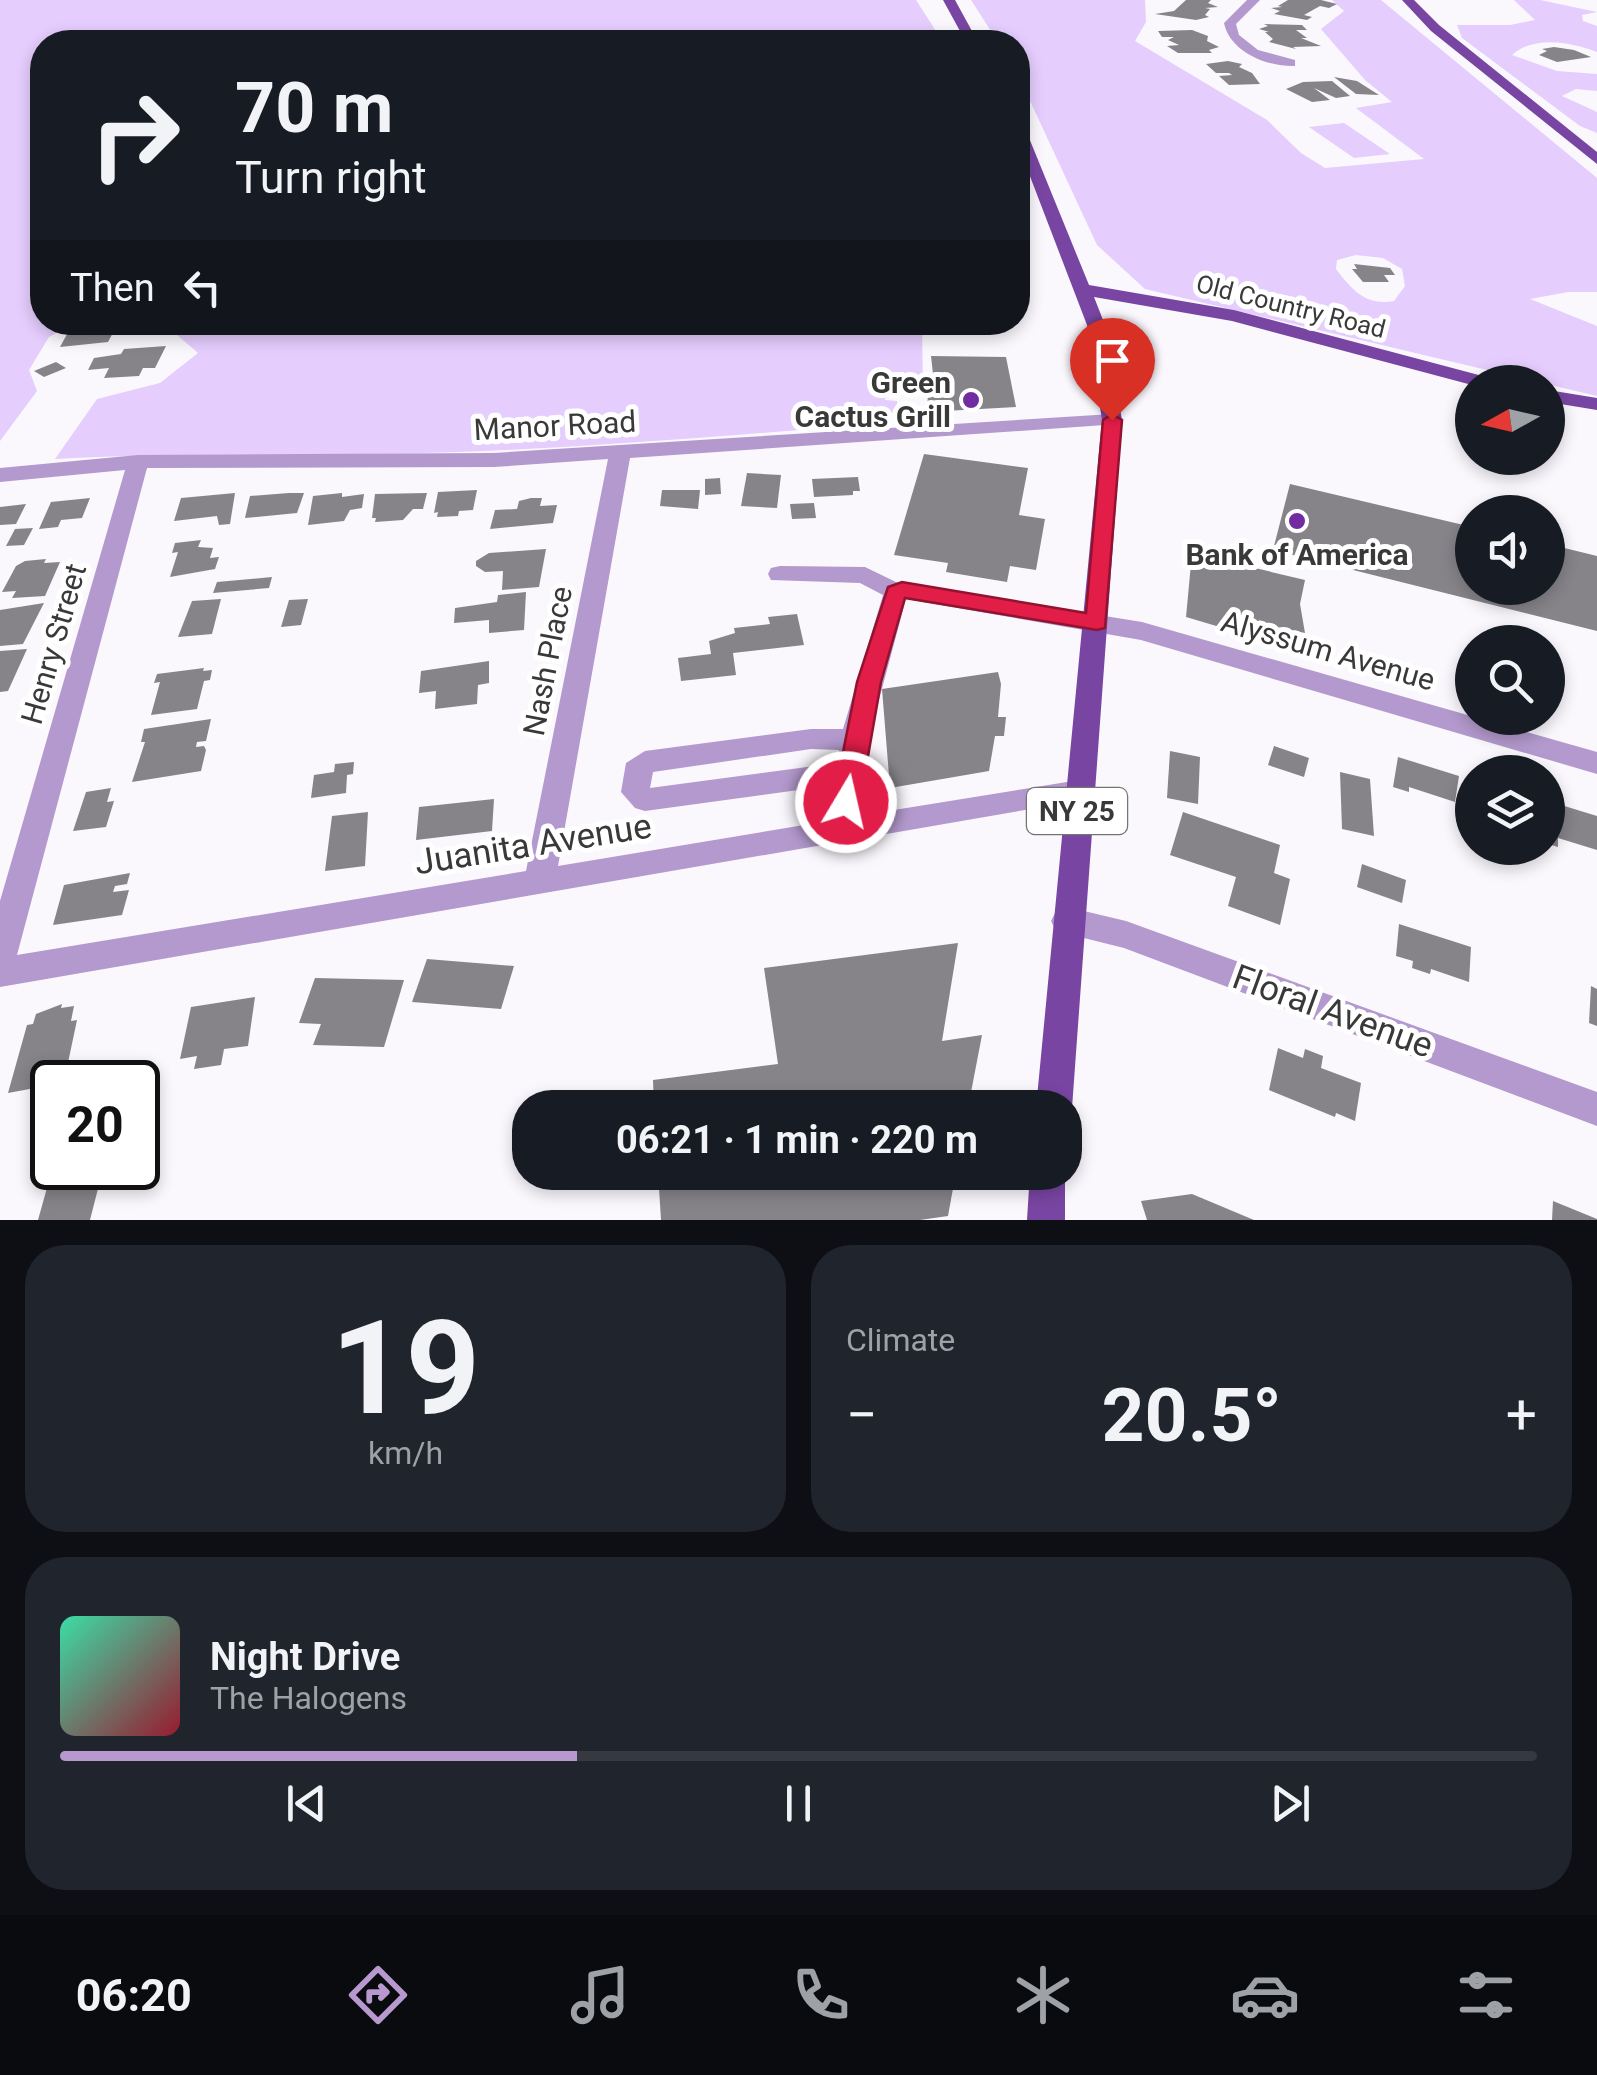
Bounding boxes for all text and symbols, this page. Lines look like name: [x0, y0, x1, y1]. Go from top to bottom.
text: 70 m: [235, 67, 393, 149]
icon: right: [70, 70, 200, 200]
text: Turn right: [235, 151, 427, 204]
icon: left: [175, 260, 230, 315]
text: Then: [70, 266, 155, 310]
street label: Old Country Road: [1193, 269, 1388, 344]
pin: [1070, 318, 1155, 421]
icon: arrive: [1085, 333, 1140, 388]
place label: Green Cactus Grill: [795, 365, 951, 434]
north arrow: [1455, 365, 1565, 475]
map controls: [1455, 365, 1565, 865]
marker: Green Cactus Grill: [960, 389, 982, 411]
street label: Manor Road: [473, 404, 637, 447]
button: sound: [1455, 495, 1565, 605]
marker: Bank of America: [1286, 510, 1308, 532]
place label: Bank of America: [1185, 537, 1409, 572]
street label: Henry Street: [14, 560, 93, 728]
street label: Nash Place: [516, 583, 579, 739]
street label: Alyssum Avenue: [1217, 603, 1439, 698]
button: search: [1455, 625, 1565, 735]
position arrow: [794, 750, 898, 854]
button: layers: [1455, 755, 1565, 865]
road number: NY 25: [1027, 788, 1127, 834]
street label: Juanita Avenue: [412, 806, 654, 883]
street label: Floral Avenue: [1227, 956, 1438, 1067]
speed limit sign: 20: [30, 1060, 160, 1190]
text: 06:21 · 1 min · 220 m: [616, 1118, 978, 1162]
text: 19: [331, 1292, 480, 1445]
text: Climate: [846, 1321, 955, 1359]
text: 20.5°: [1102, 1371, 1282, 1459]
text: −: [846, 1383, 877, 1447]
text: +: [1506, 1383, 1537, 1447]
text: km/h: [368, 1434, 443, 1472]
text: Night Drive: [210, 1635, 400, 1679]
text: The Halogens: [210, 1679, 407, 1717]
icon: previous: [279, 1776, 334, 1831]
icon: pause: [771, 1776, 826, 1831]
icon: next: [1263, 1776, 1318, 1831]
icon: directions: [343, 1960, 413, 2030]
icon: music: [565, 1960, 635, 2030]
icon: phone: [786, 1960, 856, 2030]
icon: climate: [1008, 1960, 1078, 2030]
icon: car: [1230, 1960, 1300, 2030]
icon: filters: [1451, 1960, 1521, 2030]
text: 06:20: [76, 1969, 192, 2022]

